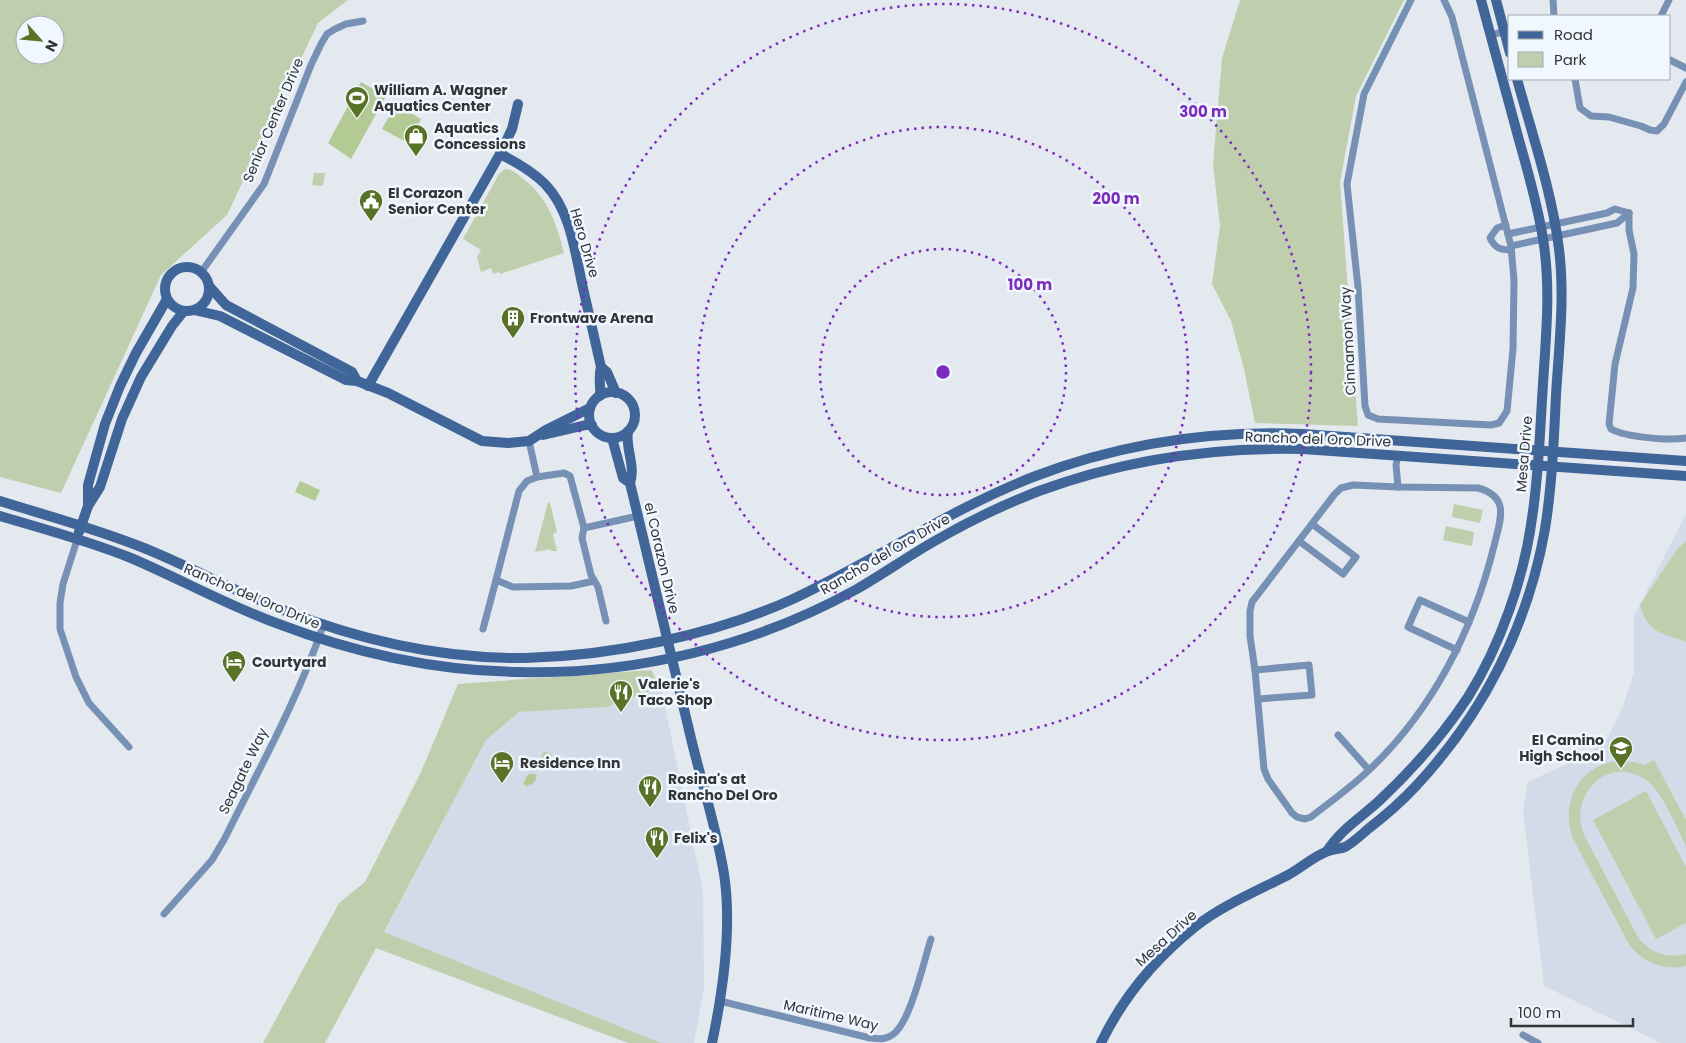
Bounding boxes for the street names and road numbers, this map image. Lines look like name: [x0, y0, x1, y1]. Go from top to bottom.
street label: Senior Center Drive: [238, 54, 308, 185]
street label: Hero Drive: [566, 206, 605, 280]
street label: Cinnamon Way: [1335, 286, 1361, 396]
street label: Mesa Drive: [1511, 415, 1537, 493]
street label: Rancho del Oro Drive: [1244, 426, 1392, 452]
street label: el Corazon Drive: [639, 500, 685, 616]
street label: Rancho del Oro Drive: [817, 509, 954, 599]
street label: Rancho del Oro Drive: [181, 558, 324, 634]
street label: Seagate Way: [213, 724, 273, 818]
street label: Mesa Drive: [1131, 905, 1201, 971]
street label: Maritime Way: [782, 994, 880, 1036]

